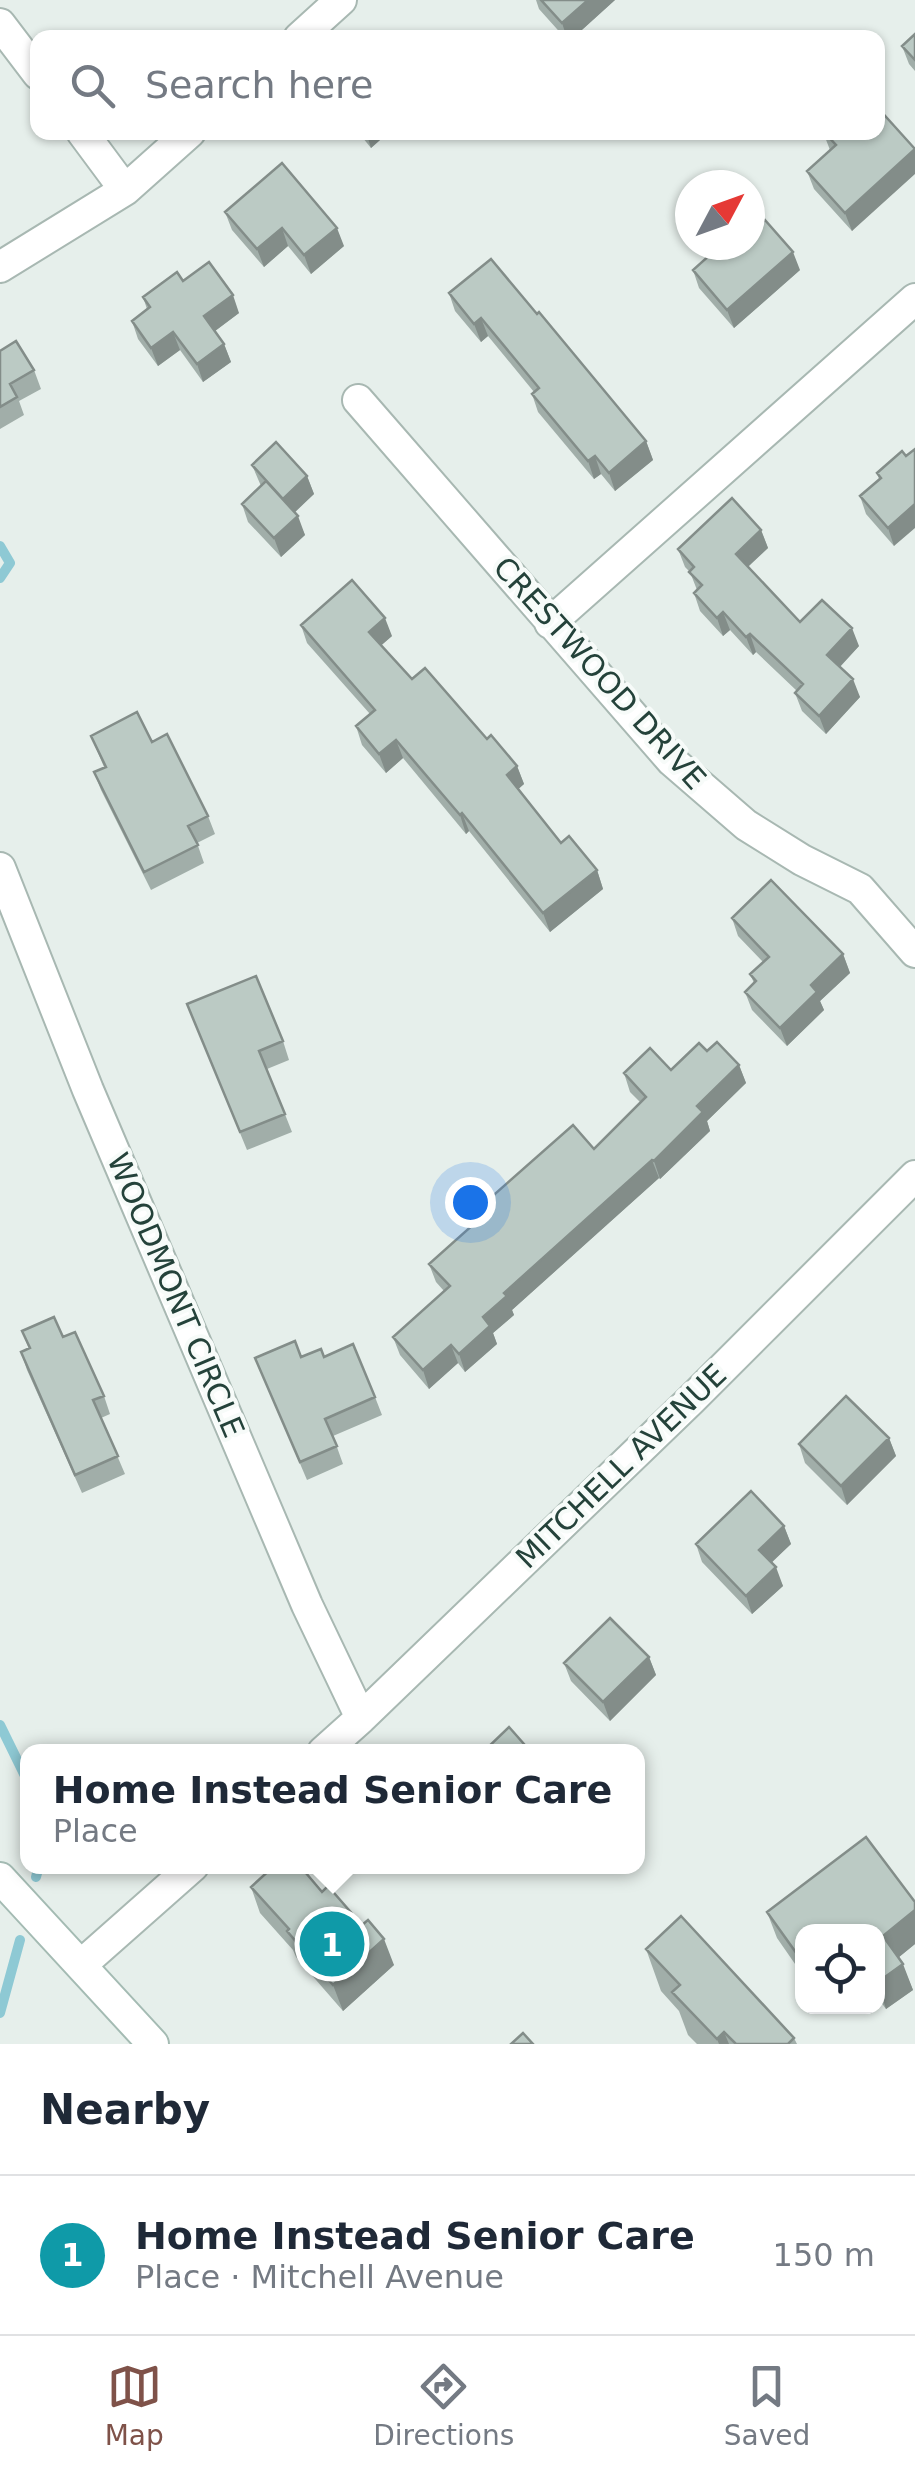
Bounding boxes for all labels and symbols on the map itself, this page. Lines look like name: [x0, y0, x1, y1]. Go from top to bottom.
north arrow: [675, 170, 765, 260]
street label: CRESTWOOD DRIVE: [487, 550, 713, 796]
street label: WOODMONT CIRCLE: [100, 1148, 252, 1442]
your location: [445, 1177, 496, 1228]
street label: MITCHELL AVENUE: [509, 1357, 733, 1575]
pin: 1: [300, 1906, 364, 1982]

